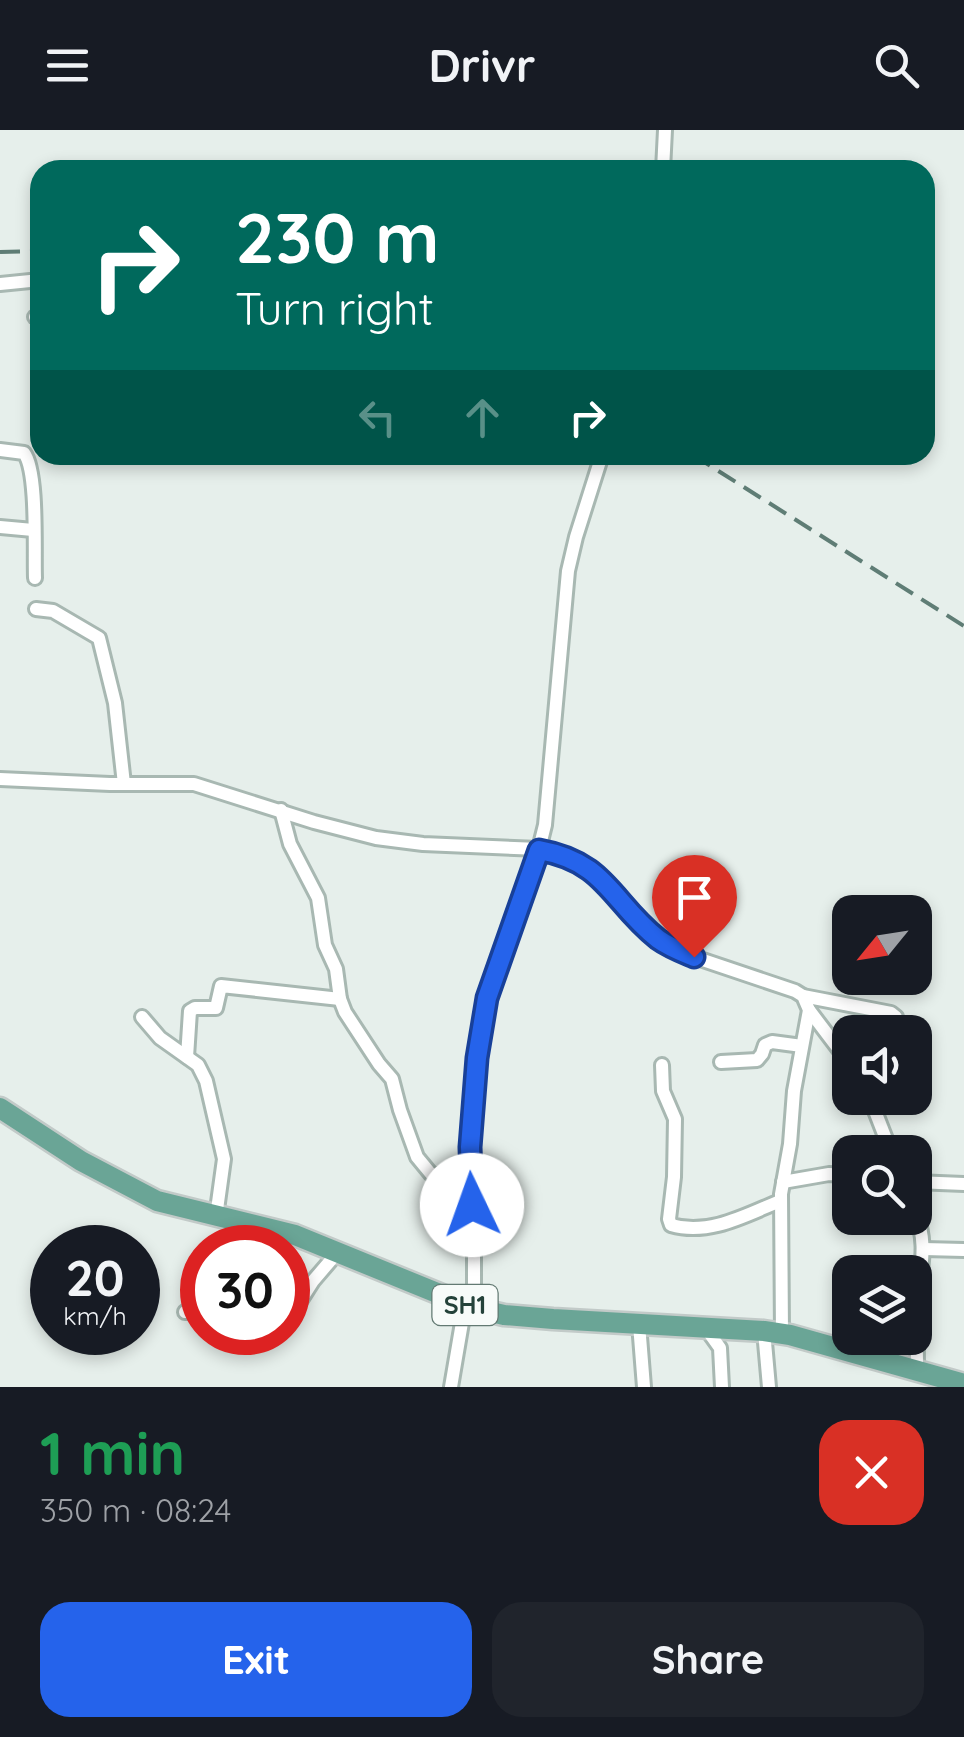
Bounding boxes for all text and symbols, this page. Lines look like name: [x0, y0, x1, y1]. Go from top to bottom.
text: Drivr: [428, 37, 536, 93]
icon: menu: [40, 38, 95, 93]
icon: search: [869, 38, 924, 93]
text: 230 m: [235, 193, 440, 281]
icon: right: [70, 200, 200, 330]
text: Turn right: [235, 280, 434, 336]
icon: left: [350, 390, 405, 445]
icon: ahead: [455, 390, 510, 445]
icon: right: [560, 390, 615, 445]
pin: [652, 855, 737, 958]
icon: arrive: [667, 870, 722, 925]
north arrow: [832, 895, 932, 995]
map controls: [832, 895, 932, 1355]
button: sound: [832, 1015, 932, 1115]
button: search: [832, 1135, 932, 1235]
position arrow: [420, 1153, 524, 1257]
speed limit sign: 30: [180, 1225, 310, 1355]
text: 20: [65, 1246, 125, 1309]
button: layers: [832, 1255, 932, 1355]
road number: SH1: [432, 1285, 498, 1325]
text: km/h: [63, 1300, 127, 1331]
text: 1 min: [40, 1415, 185, 1490]
button: close: [819, 1420, 924, 1525]
text: 350 m · 08:24: [40, 1490, 231, 1530]
button: Exit: [40, 1602, 472, 1717]
button: Share: [492, 1602, 924, 1717]

